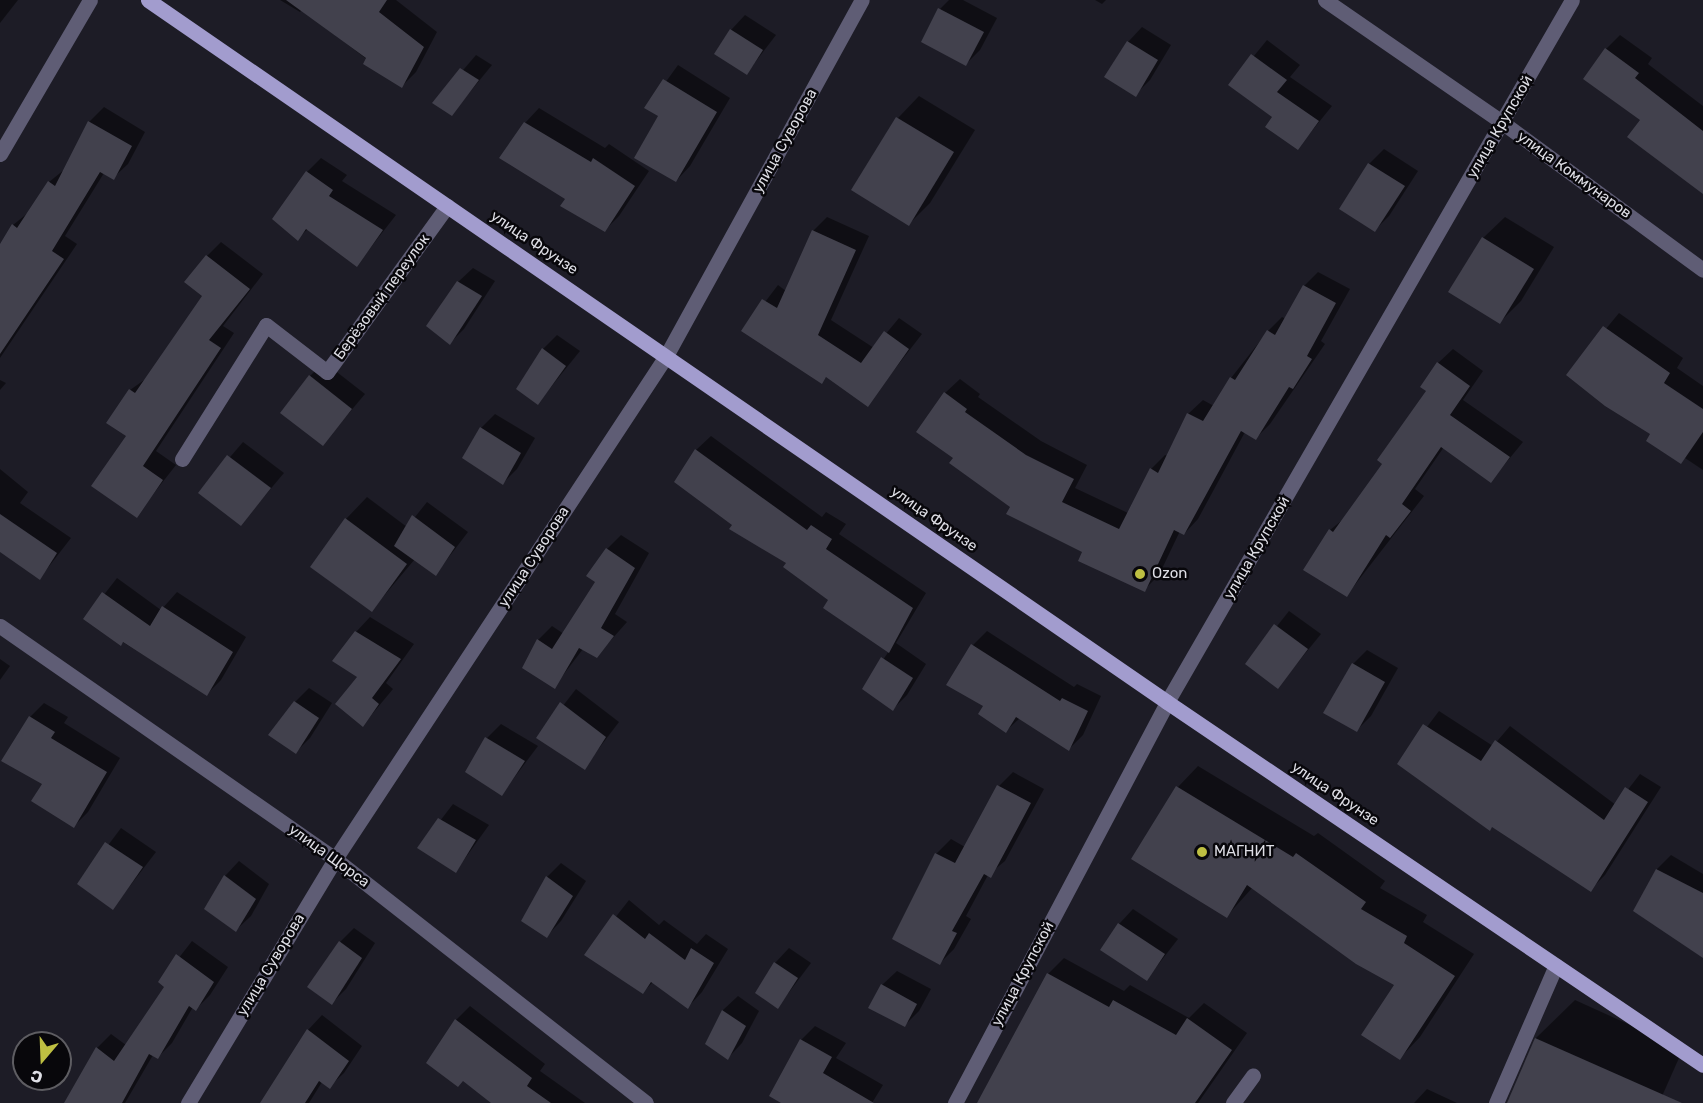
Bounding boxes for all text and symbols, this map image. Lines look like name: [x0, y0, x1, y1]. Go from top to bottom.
street label: улица Крупской: [1463, 72, 1537, 182]
street label: улица Суворова: [749, 86, 821, 196]
street label: улица Коммунаров: [1513, 128, 1635, 222]
street label: улица Фрунзе: [487, 207, 581, 279]
street label: Берёзовый переулок: [330, 231, 434, 363]
street label: улица Фрунзе: [887, 482, 981, 556]
street label: улица Крупской: [1220, 493, 1294, 603]
street label: улица Суворова: [495, 503, 573, 611]
place label: Ozon: [1152, 565, 1187, 583]
marker: Ozon: [1133, 567, 1147, 581]
street label: улица Фрунзе: [1288, 758, 1382, 830]
street label: улица Щорса: [285, 821, 373, 891]
place label: МАГНИТ: [1214, 843, 1274, 861]
marker: МАГНИТ: [1195, 845, 1209, 859]
street label: улица Суворова: [233, 911, 309, 1019]
street label: улица Крупской: [988, 919, 1058, 1029]
north arrow: [12, 1031, 72, 1091]
text: С: [28, 1066, 45, 1087]

